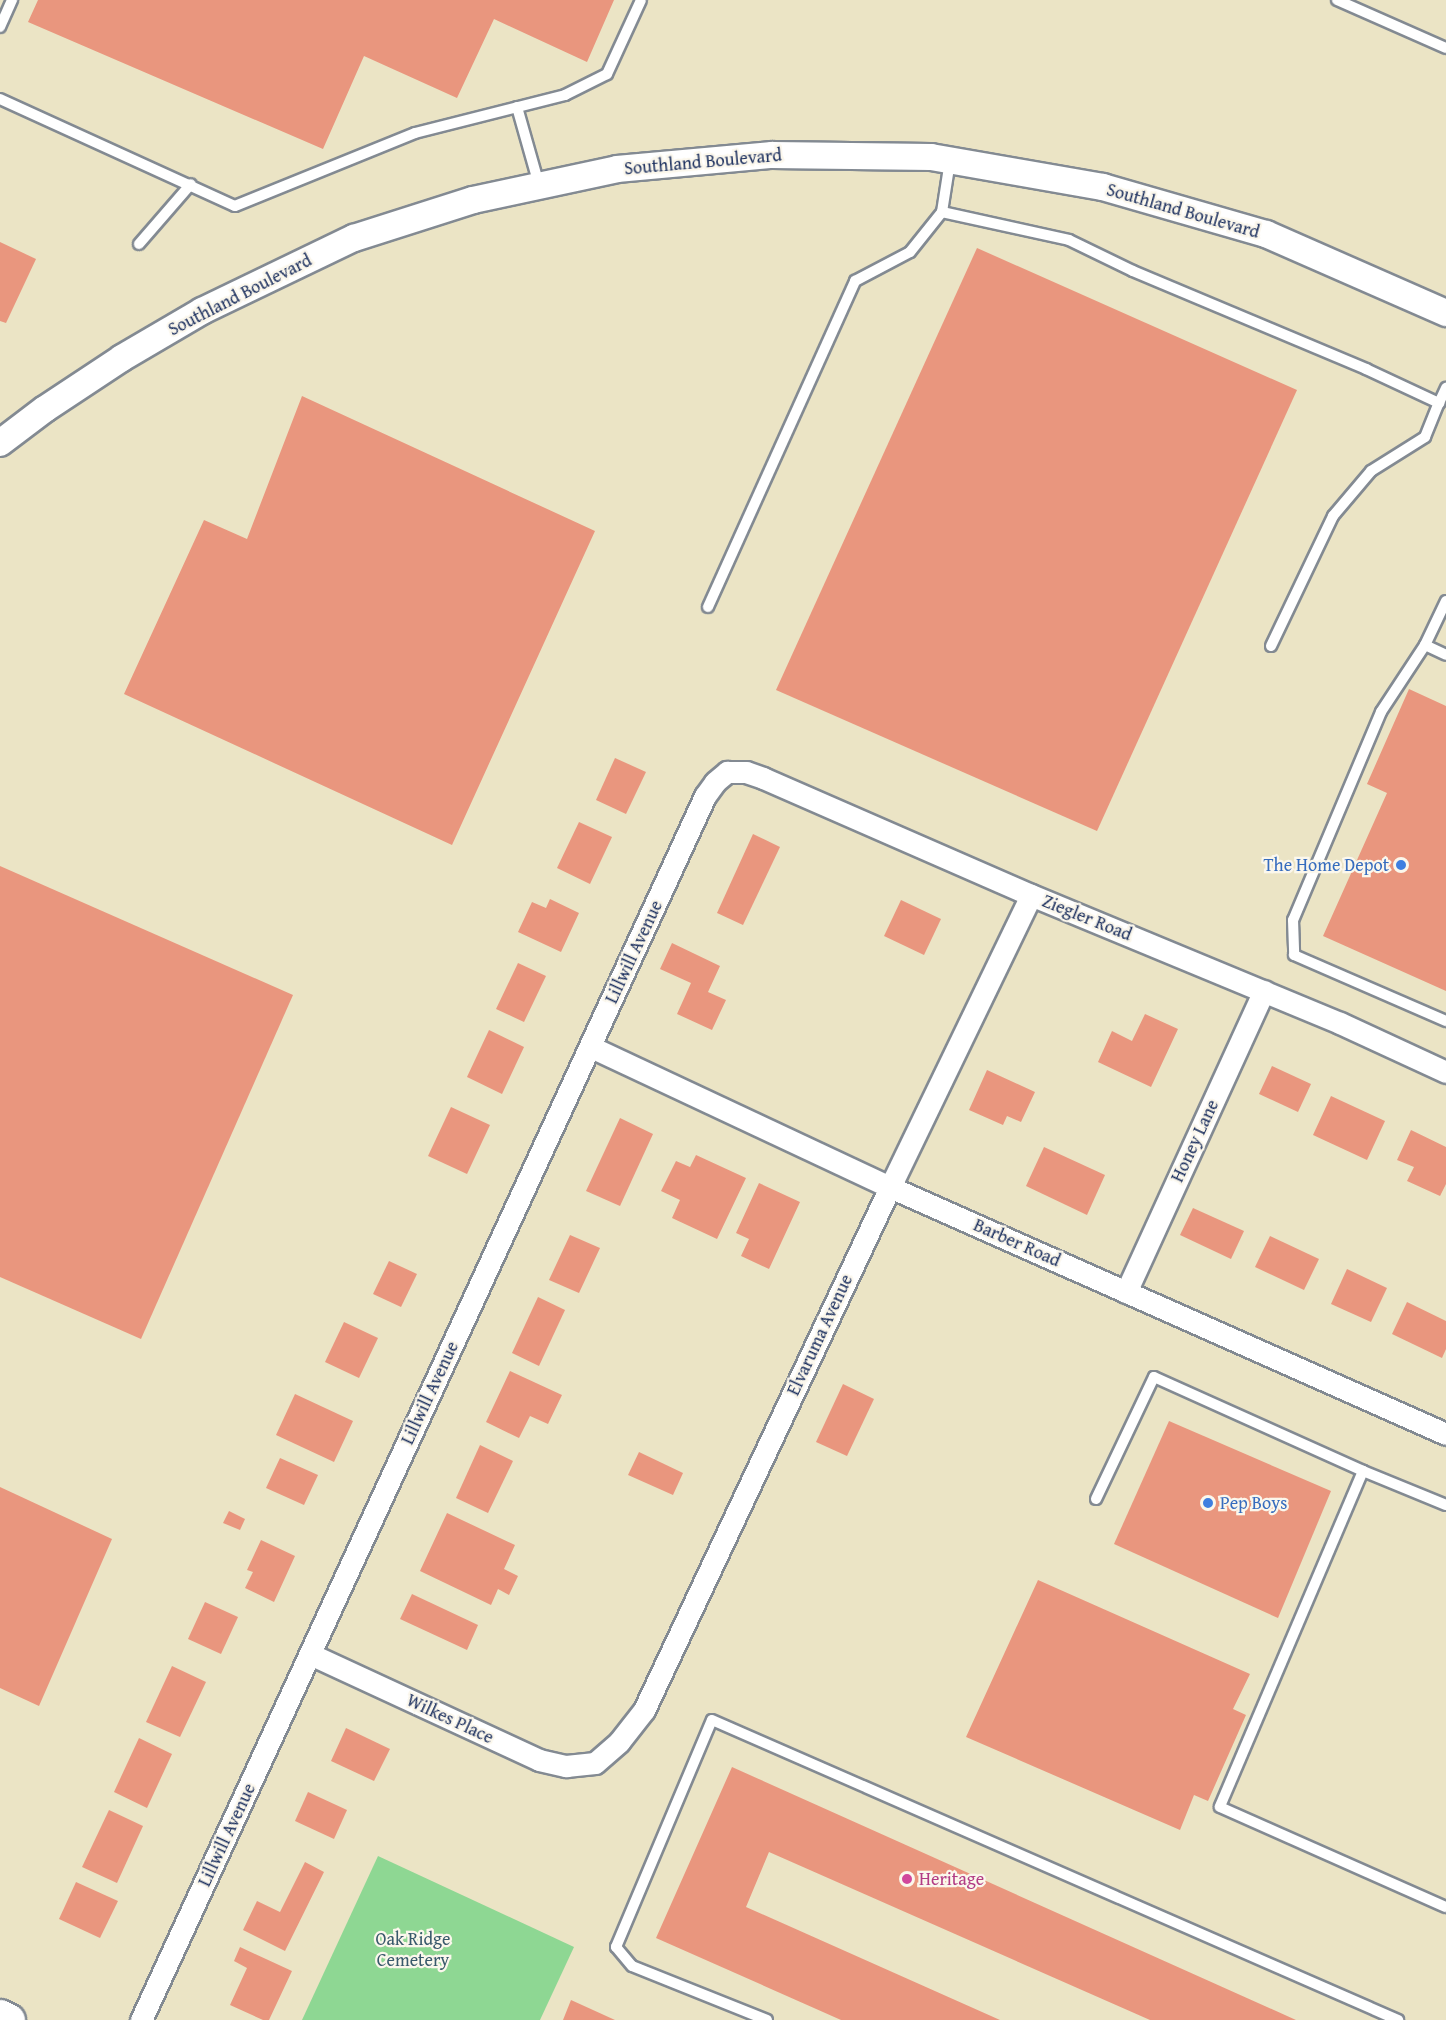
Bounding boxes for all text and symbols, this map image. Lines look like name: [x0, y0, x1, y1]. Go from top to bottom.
street label: Southland Boulevard: [623, 144, 783, 180]
street label: Southland Boulevard: [1104, 179, 1262, 243]
street label: Southland Boulevard: [165, 250, 315, 340]
place label: The Home Depot: [1264, 854, 1389, 876]
marker: The Home Depot: [1394, 858, 1408, 872]
street label: Ziegler Road: [1039, 890, 1135, 946]
street label: Lillwill Avenue: [601, 897, 667, 1007]
street label: Honey Lane: [1167, 1096, 1223, 1186]
street label: Barber Road: [970, 1214, 1064, 1272]
street label: Elvaruma Avenue: [783, 1271, 857, 1399]
street label: Lillwill Avenue: [397, 1338, 463, 1448]
place label: Pep Boys: [1220, 1492, 1287, 1514]
marker: Pep Boys: [1201, 1496, 1215, 1510]
street label: Wilkes Place: [403, 1689, 497, 1749]
street label: Lillwill Avenue: [194, 1780, 260, 1890]
place label: Heritage: [919, 1868, 984, 1890]
marker: Heritage: [900, 1872, 914, 1886]
park label: Oak Ridge Cemetery: [376, 1929, 450, 1972]

